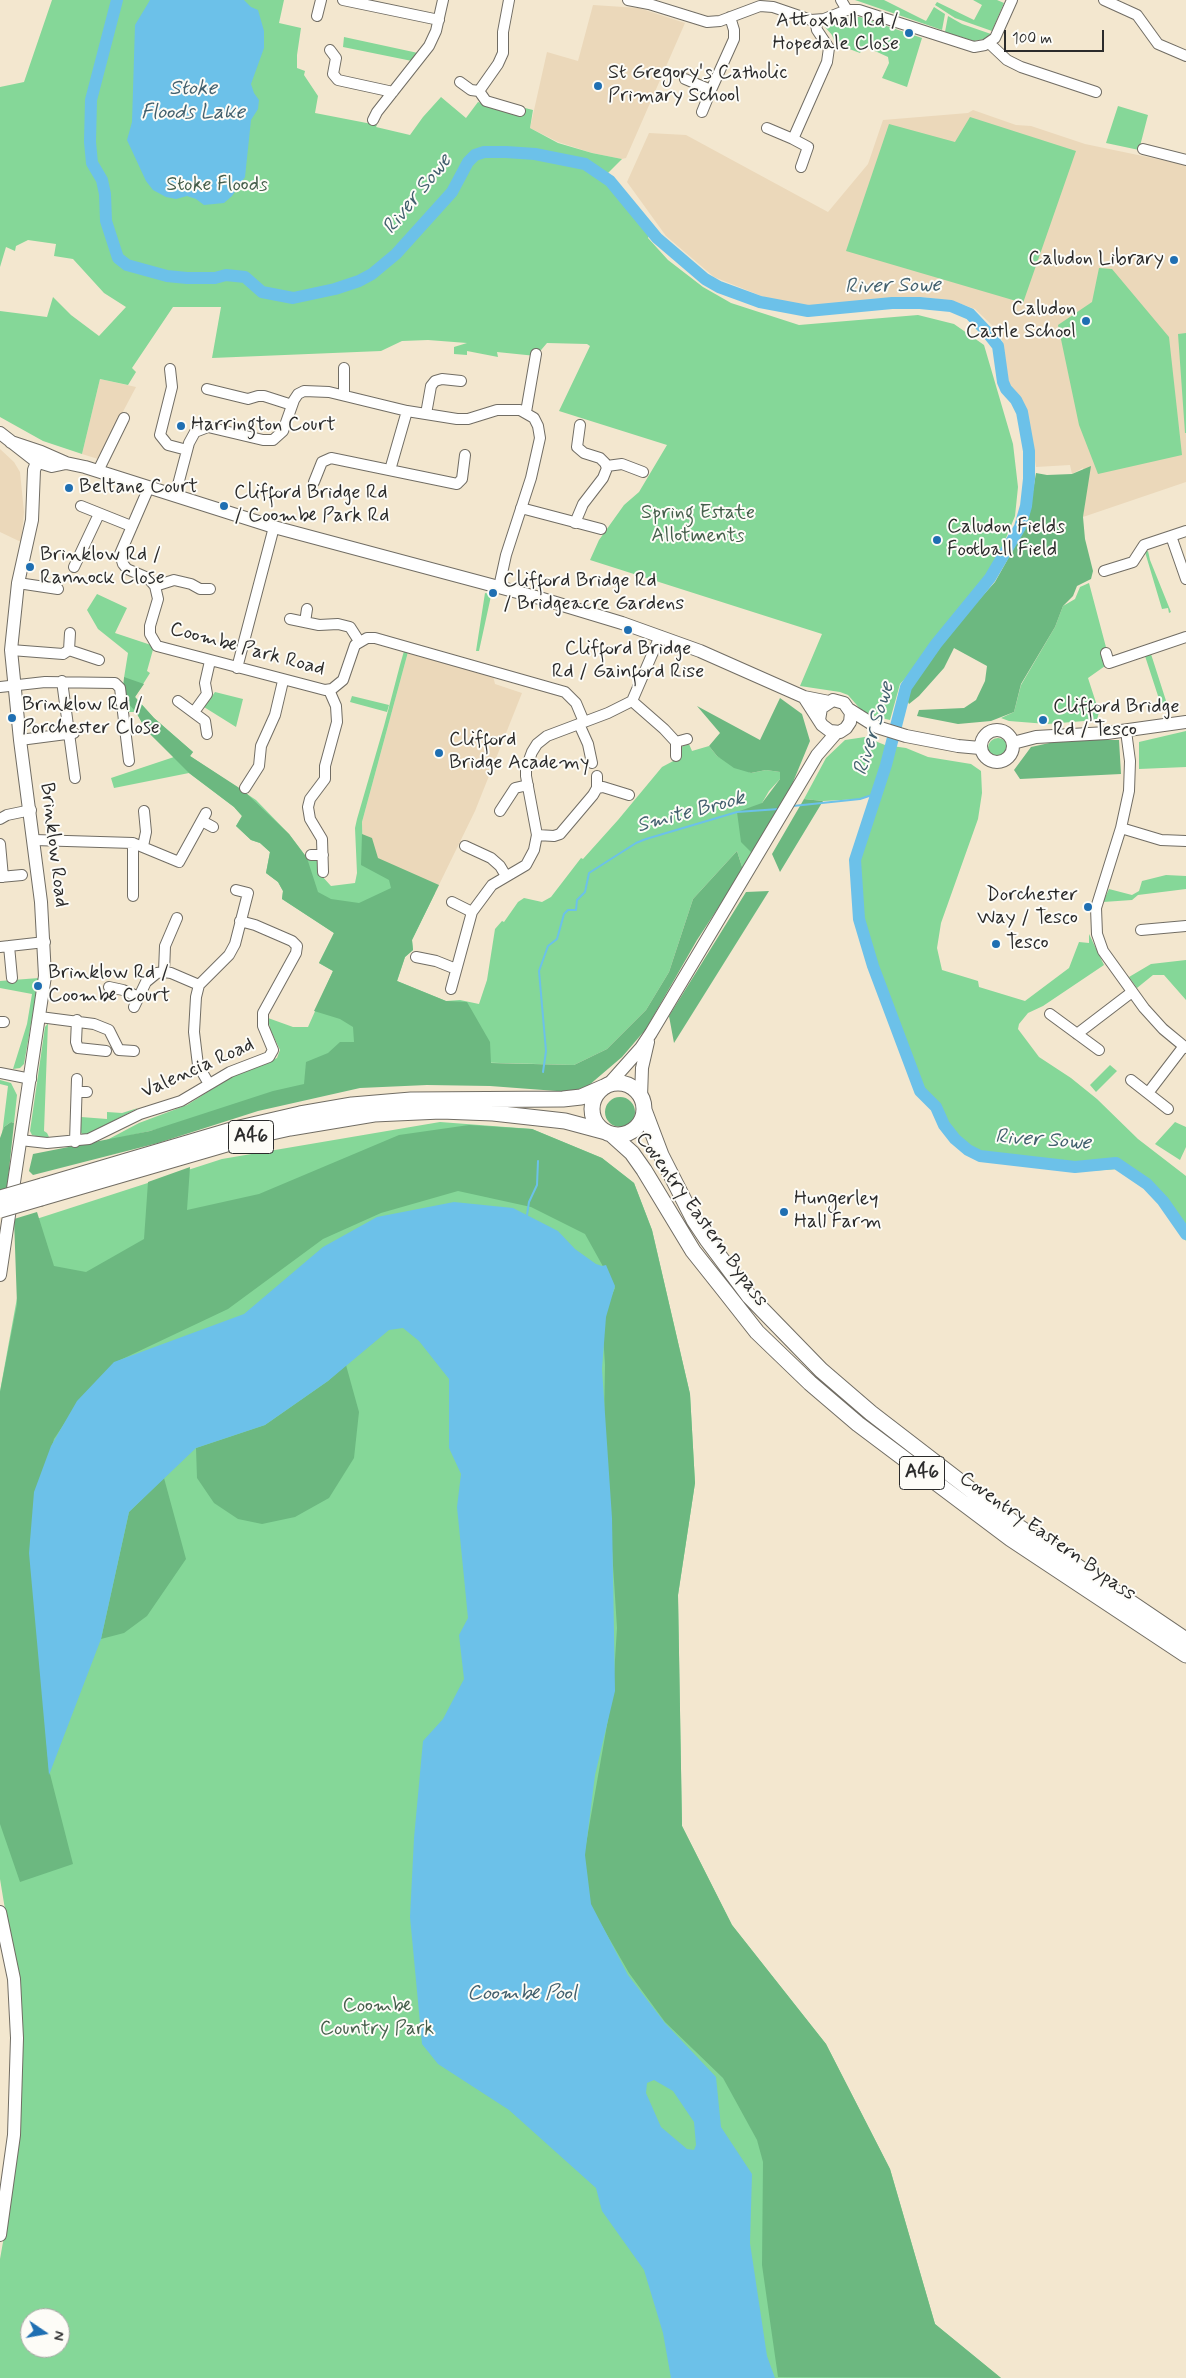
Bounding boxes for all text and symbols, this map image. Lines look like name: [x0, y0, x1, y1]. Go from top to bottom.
place label: Attoxhall Rd / Hopedale Close: [772, 10, 899, 57]
scale bar: [1006, 20, 1106, 52]
marker: Attoxhall Rd / Hopedale Close: [903, 27, 915, 39]
text: 100 m: [1012, 29, 1052, 49]
place label: St Gregory's Catholic Primary School: [608, 62, 787, 109]
water label: Stoke Floods Lake: [141, 77, 245, 127]
marker: St Gregory's Catholic Primary School: [592, 80, 604, 92]
water label: River Sowe: [378, 150, 458, 240]
park label: Stoke Floods: [166, 174, 268, 198]
place label: Caludon Library: [1028, 248, 1164, 272]
marker: Caludon Library: [1168, 254, 1180, 266]
water label: River Sowe: [845, 274, 941, 300]
place label: Caludon Castle School: [966, 298, 1076, 345]
marker: Caludon Castle School: [1080, 315, 1092, 327]
place label: Harrington Court: [191, 414, 336, 438]
marker: Harrington Court: [175, 420, 187, 432]
place label: Beltane Court: [79, 476, 198, 500]
marker: Beltane Court: [63, 482, 75, 494]
place label: Clifford Bridge Rd / Coombe Park Rd: [234, 482, 389, 529]
marker: Clifford Bridge Rd / Coombe Park Rd: [218, 500, 230, 512]
park label: Spring Estate Allotments: [641, 502, 755, 549]
place label: Caludon Fields Football Field: [947, 516, 1065, 563]
marker: Caludon Fields Football Field: [931, 534, 943, 546]
place label: Brinklow Rd / Rannock Close: [40, 544, 165, 591]
marker: Brinklow Rd / Rannock Close: [24, 561, 36, 573]
place label: Clifford Bridge Rd / Bridgeacre Gardens: [503, 570, 684, 617]
marker: Clifford Bridge Rd / Bridgeacre Gardens: [487, 587, 499, 599]
street label: Coombe Park Road: [167, 618, 327, 682]
marker: Clifford Bridge Rd / Gainford Rise: [622, 624, 634, 636]
place label: Clifford Bridge Rd / Gainford Rise: [552, 638, 704, 685]
water label: River Sowe: [849, 679, 901, 779]
place label: Brinklow Rd / Porchester Close: [22, 694, 160, 741]
place label: Clifford Bridge Rd / Tesco: [1053, 696, 1179, 743]
marker: Brinklow Rd / Porchester Close: [6, 712, 18, 724]
marker: Clifford Bridge Rd / Tesco: [1037, 714, 1049, 726]
place label: Clifford Bridge Academy: [449, 729, 589, 776]
marker: Clifford Bridge Academy: [433, 747, 445, 759]
street label: Brinklow Road: [33, 781, 73, 909]
water label: Smite Brook: [634, 786, 748, 840]
place label: Dorchester Way / Tesco: [977, 884, 1078, 931]
marker: Dorchester Way / Tesco: [1082, 901, 1094, 913]
place label: Tesco: [1006, 932, 1049, 956]
marker: Tesco: [990, 938, 1002, 950]
place label: Brinklow Rd / Coombe Court: [48, 962, 170, 1009]
marker: Brinklow Rd / Coombe Court: [32, 980, 44, 992]
street label: Valencia Road: [138, 1033, 258, 1105]
road number: A46: [228, 1120, 274, 1154]
water label: River Sowe: [994, 1125, 1092, 1157]
street label: Coventry Eastern Bypass: [630, 1128, 772, 1312]
place label: Hungerley Hall Farm: [794, 1188, 882, 1235]
marker: Hungerley Hall Farm: [778, 1206, 790, 1218]
road number: A46: [900, 1456, 944, 1490]
street label: Coventry Eastern Bypass: [954, 1467, 1140, 1607]
water label: Coombe Pool: [467, 1982, 577, 2008]
park label: Coombe Country Park: [320, 1995, 434, 2042]
north arrow: [20, 2308, 70, 2358]
text: N: [49, 2329, 68, 2342]

